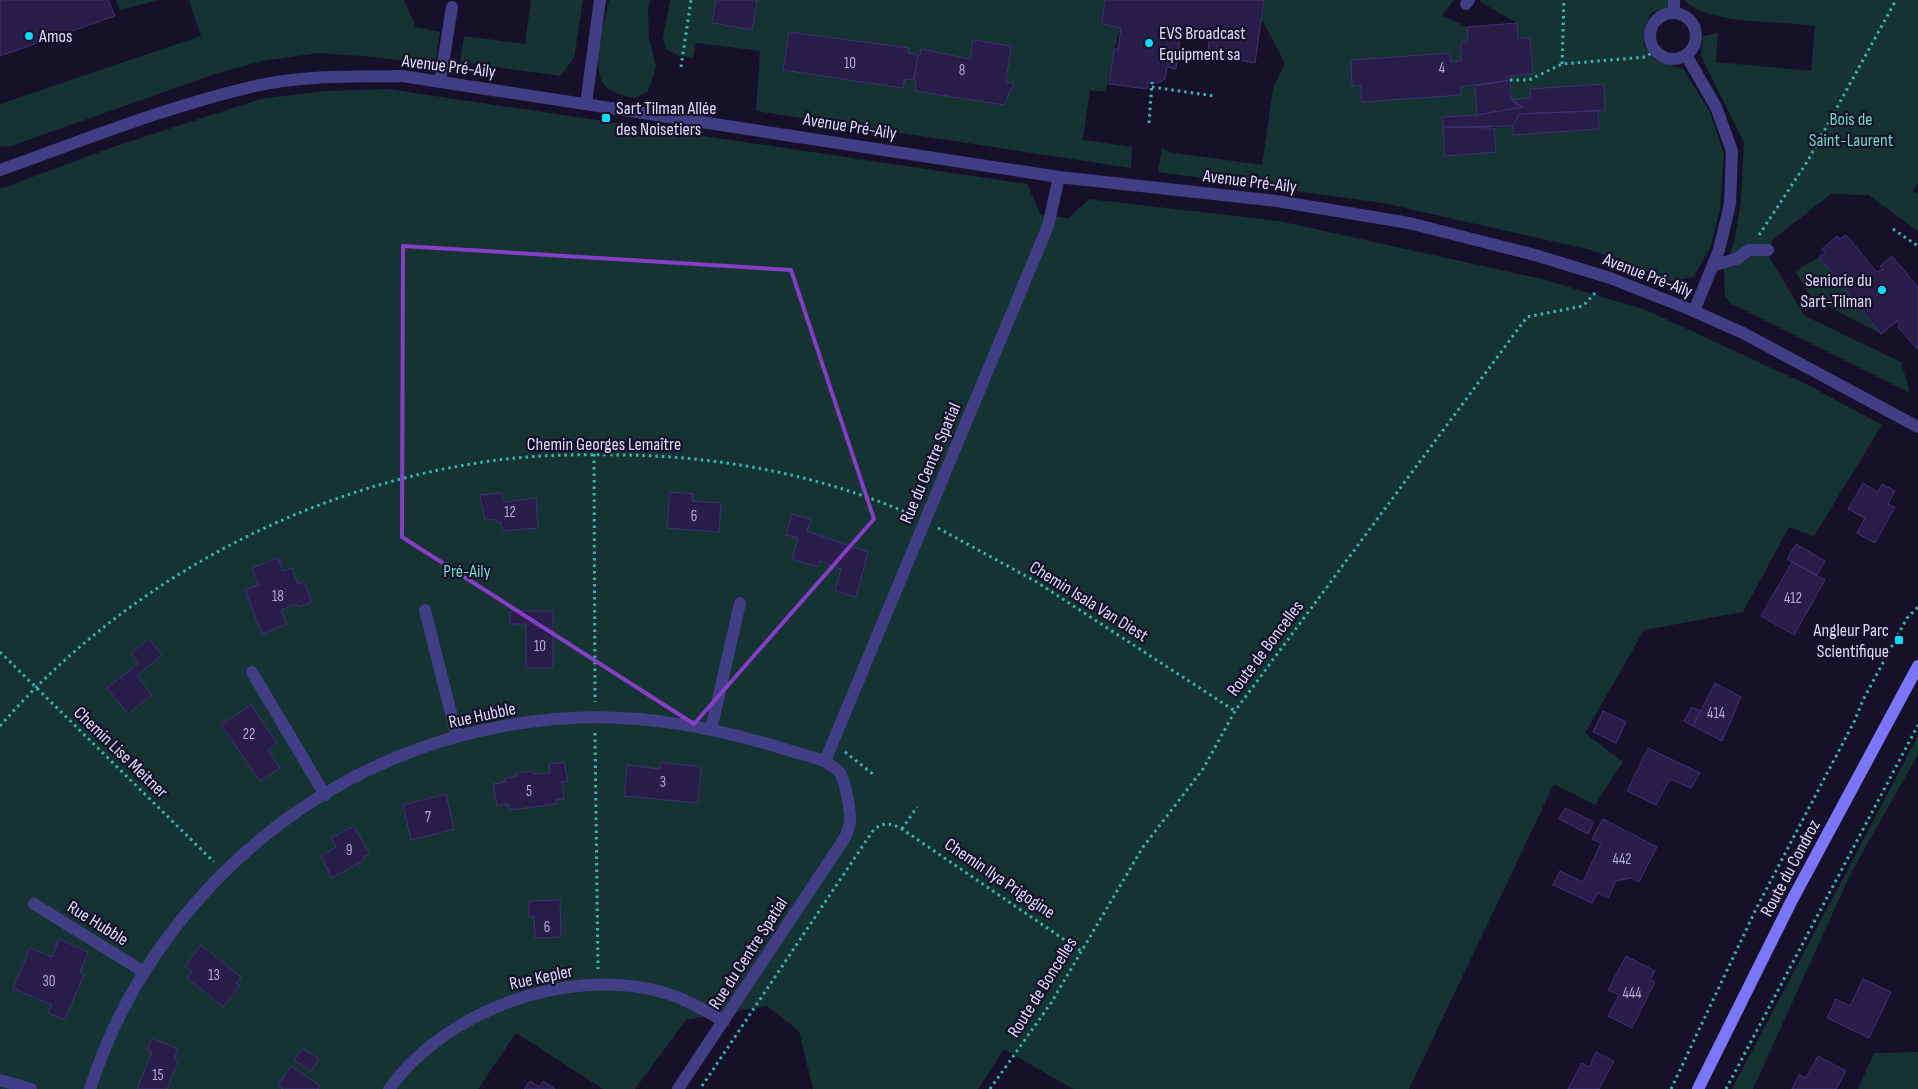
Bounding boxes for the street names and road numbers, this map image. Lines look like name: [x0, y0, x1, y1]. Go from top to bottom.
street label: Avenue Pré-Aily: [400, 50, 497, 83]
street label: Avenue Pré-Aily: [801, 109, 898, 144]
street label: Avenue Pré-Aily: [1201, 165, 1298, 198]
street label: Avenue Pré-Aily: [1599, 248, 1696, 302]
street label: Rue du Centre Spatial: [896, 400, 965, 527]
street label: Chemin Georges Lemaître: [527, 434, 681, 455]
street label: Chemin Isala Van Diest: [1026, 557, 1152, 647]
street label: Route de Boncelles: [1223, 596, 1308, 700]
street label: Rue Hubble: [447, 698, 518, 733]
street label: Chemin Lise Meitner: [69, 702, 172, 802]
street label: Route du Condroz: [1756, 816, 1825, 920]
street label: Chemin Ilya Prigogine: [940, 834, 1059, 923]
street label: Rue du Centre Spatial: [704, 893, 792, 1013]
street label: Rue Hubble: [63, 896, 132, 950]
street label: Route de Boncelles: [1003, 933, 1082, 1041]
street label: Rue Kepler: [508, 961, 575, 994]

